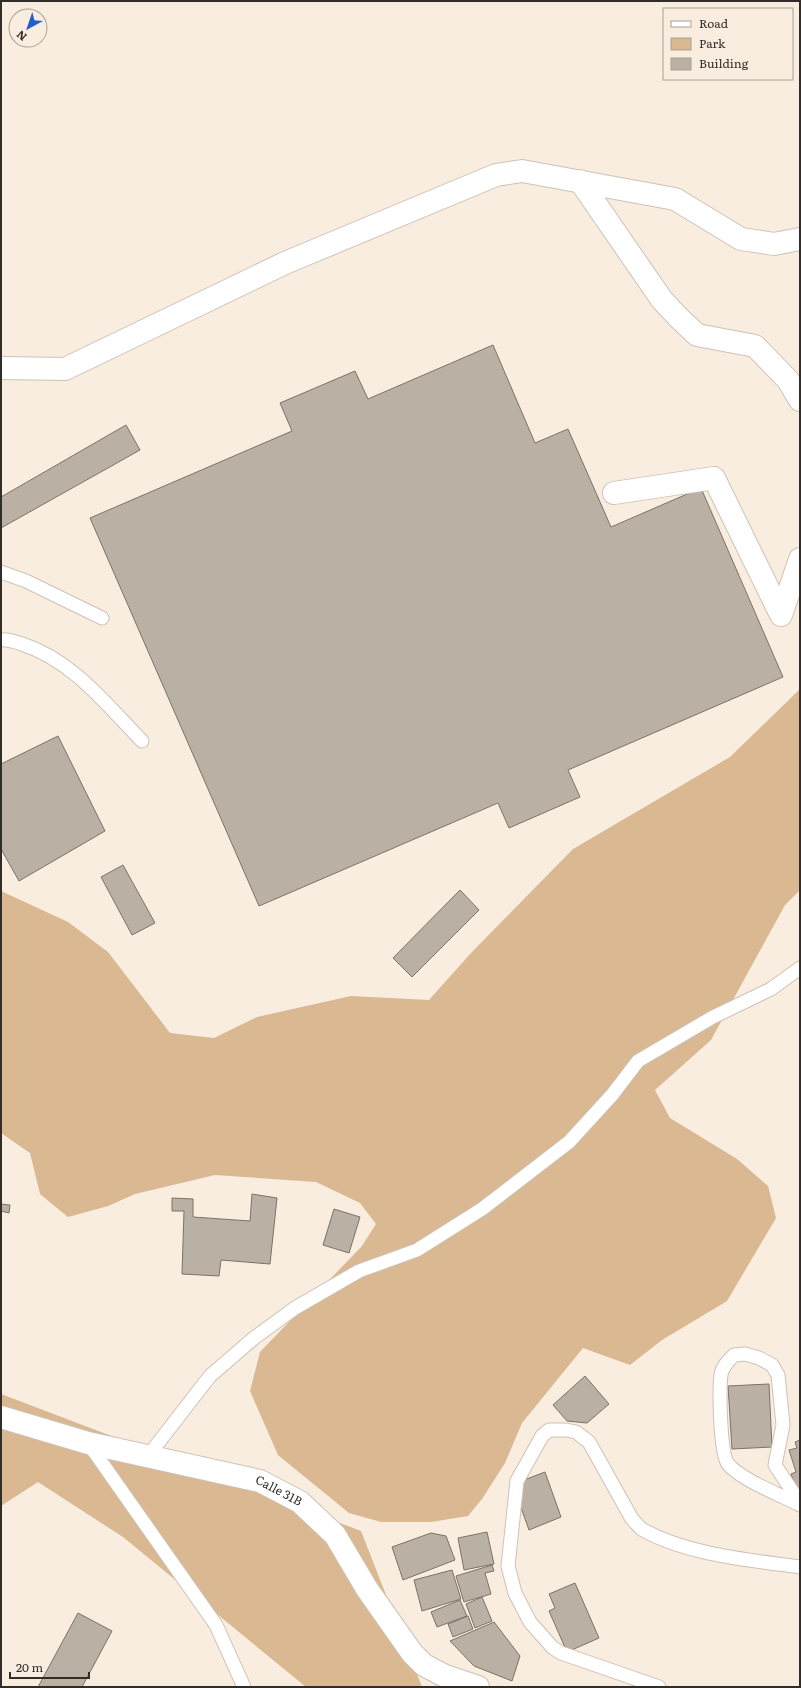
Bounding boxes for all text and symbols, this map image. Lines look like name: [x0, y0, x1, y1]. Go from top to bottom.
north arrow: [8, 8, 48, 48]
legend: [663, 8, 793, 80]
text: Road: [699, 14, 729, 32]
text: N: [12, 27, 30, 46]
text: Park: [699, 34, 726, 52]
text: Building: [699, 54, 749, 72]
street label: Calle 31B: [254, 1470, 306, 1510]
scale bar: [10, 1654, 89, 1680]
text: 20 m: [16, 1658, 43, 1676]

